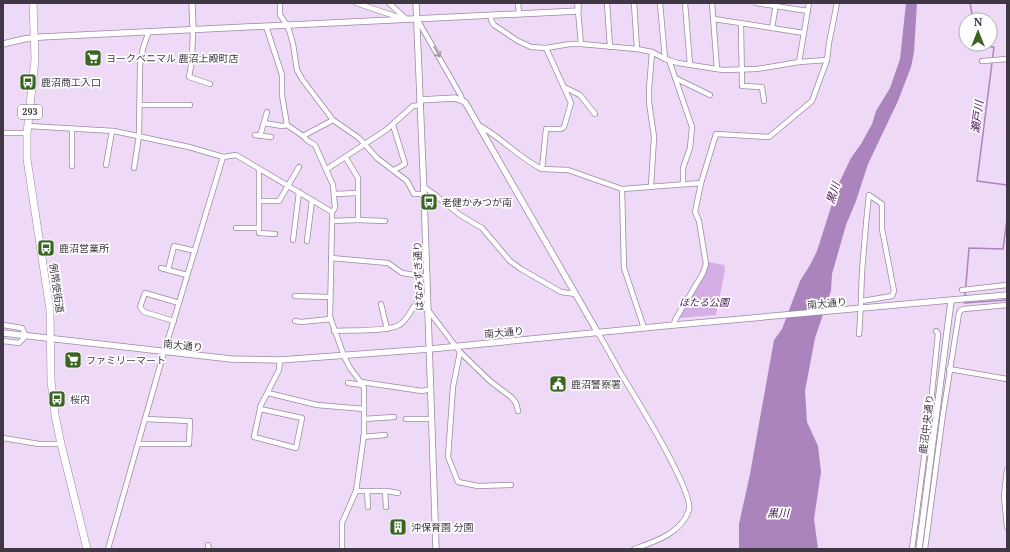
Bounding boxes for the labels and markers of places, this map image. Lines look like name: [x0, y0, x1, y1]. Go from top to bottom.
supermarket icon: ヨークベニマル 鹿沼上殿町店: [83, 48, 103, 68]
place label: ヨークベニマル 鹿沼上殿町店: [106, 51, 239, 65]
bus stop icon: 鹿沼商工入口: [18, 72, 38, 92]
place label: 鹿沼商工入口: [41, 75, 101, 89]
bus stop icon: 老健かみつが南: [419, 192, 439, 212]
place label: 老健かみつが南: [442, 195, 512, 209]
bus stop icon: 鹿沼営業所: [36, 238, 56, 258]
place label: 鹿沼営業所: [59, 241, 109, 255]
supermarket icon: ファミリーマート: [63, 350, 83, 370]
place label: ファミリーマート: [86, 353, 166, 367]
public building icon: 鹿沼警察署: [548, 374, 568, 394]
place label: 鹿沼警察署: [571, 377, 621, 391]
bus stop icon: 桜内: [47, 389, 67, 409]
place label: 桜内: [70, 392, 90, 406]
building icon: 沖保育園 分園: [388, 517, 408, 537]
place label: 沖保育園 分園: [411, 520, 474, 534]

